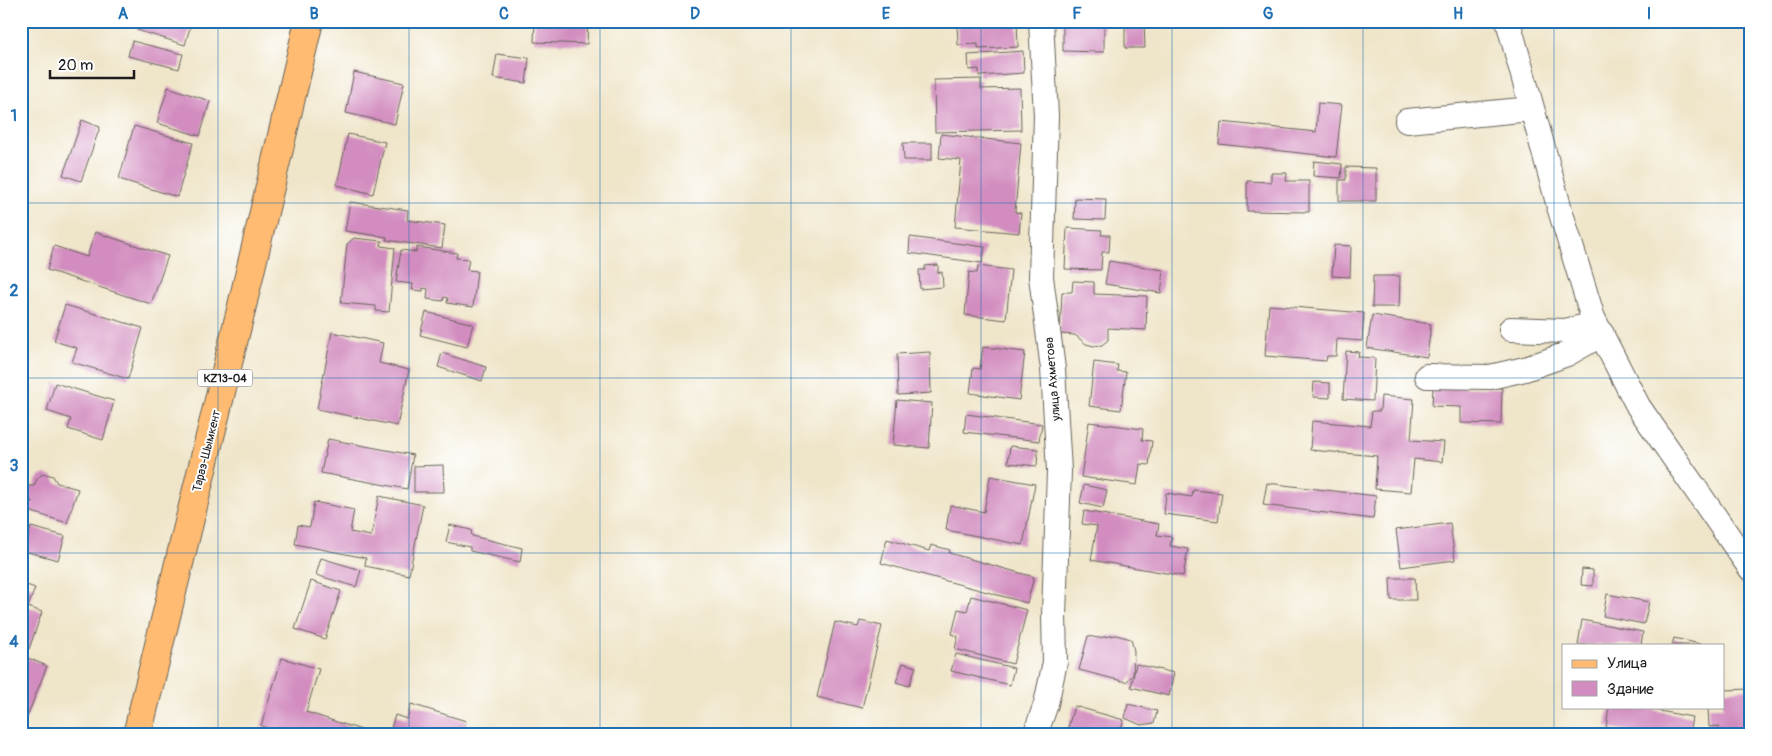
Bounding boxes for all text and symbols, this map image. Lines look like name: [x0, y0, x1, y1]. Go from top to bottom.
text: A: [118, 4, 129, 24]
text: B: [309, 4, 319, 24]
text: C: [499, 4, 509, 24]
text: D: [690, 4, 700, 24]
text: E: [882, 4, 891, 24]
text: F: [1072, 4, 1082, 24]
text: G: [1263, 4, 1274, 24]
text: H: [1453, 4, 1463, 24]
text: I: [1647, 4, 1651, 24]
scale bar: [50, 48, 134, 80]
text: 20 m: [58, 56, 93, 75]
text: 1: [11, 106, 17, 126]
text: 2: [10, 281, 19, 301]
street label: улица Ахметова: [1042, 336, 1064, 423]
road number: KZ13-04: [198, 369, 252, 386]
street label: Тараз-Шымкент: [190, 408, 224, 494]
text: 3: [10, 456, 19, 476]
text: 4: [9, 632, 19, 652]
legend: [1562, 644, 1724, 708]
text: Улица: [1607, 654, 1647, 673]
text: Здание: [1607, 680, 1654, 699]

